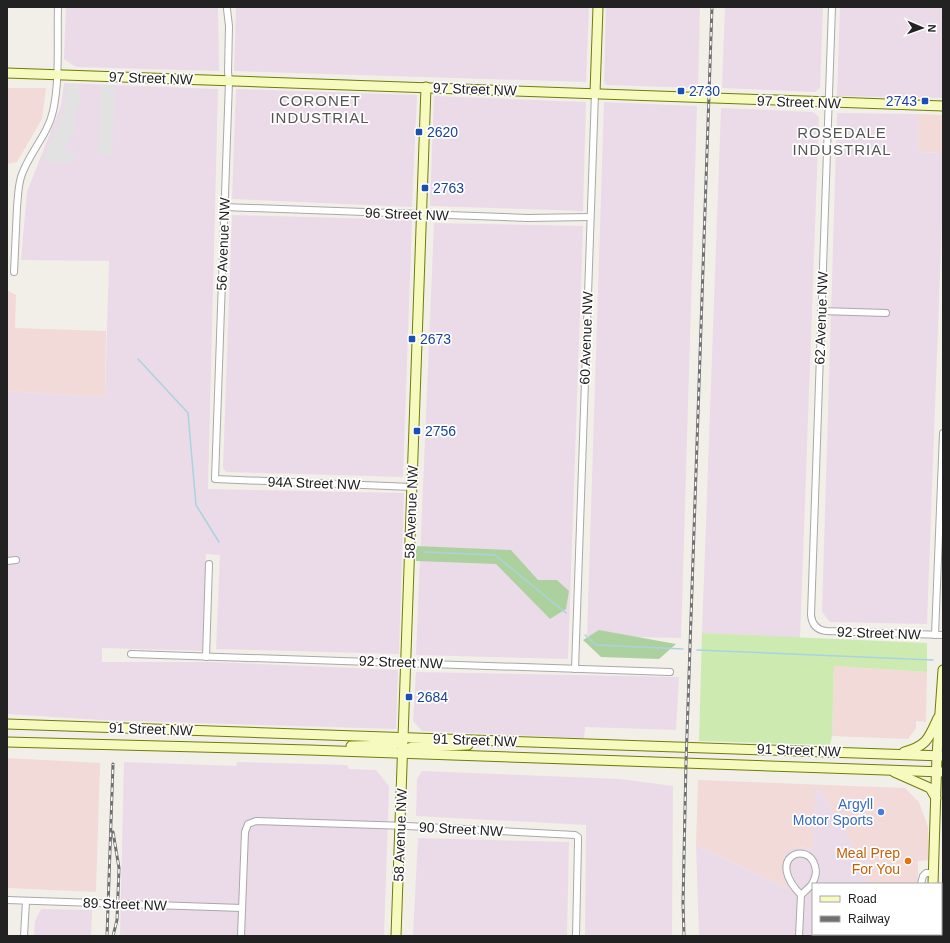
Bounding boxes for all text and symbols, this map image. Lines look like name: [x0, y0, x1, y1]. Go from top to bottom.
north arrow: [902, 8, 942, 48]
text: N: [926, 24, 938, 33]
street label: 97 Street NW: [109, 69, 194, 87]
street label: 97 Street NW: [433, 80, 518, 98]
place label: 2730: [689, 83, 720, 99]
marker: 2730: [676, 86, 686, 96]
district label: CORONET INDUSTRIAL: [270, 92, 370, 126]
street label: 97 Street NW: [757, 93, 842, 111]
place label: 2743: [886, 93, 917, 109]
marker: 2743: [920, 96, 930, 106]
place label: 2620: [427, 124, 458, 140]
district label: ROSEDALE INDUSTRIAL: [792, 124, 892, 158]
marker: 2620: [414, 127, 424, 137]
place label: 2763: [433, 180, 464, 196]
marker: 2763: [420, 183, 430, 193]
street label: 56 Avenue NW: [213, 196, 233, 291]
street label: 96 Street NW: [365, 205, 450, 223]
street label: 62 Avenue NW: [811, 270, 831, 365]
street label: 60 Avenue NW: [576, 290, 596, 385]
place label: 2673: [420, 331, 451, 347]
marker: 2673: [407, 334, 417, 344]
place label: 2756: [425, 423, 456, 439]
marker: 2756: [412, 426, 422, 436]
street label: 58 Avenue NW: [401, 464, 421, 559]
street label: 94A Street NW: [267, 473, 361, 493]
street label: 92 Street NW: [837, 624, 922, 642]
street label: 92 Street NW: [359, 653, 444, 671]
place label: 2684: [417, 689, 448, 705]
marker: 2684: [404, 692, 414, 702]
street label: 91 Street NW: [109, 720, 194, 738]
street label: 91 Street NW: [433, 731, 518, 749]
street label: 91 Street NW: [757, 741, 842, 759]
street label: 58 Avenue NW: [390, 787, 410, 882]
place label: Argyll Motor Sports: [793, 796, 873, 828]
marker: Argyll Motor Sports: [876, 807, 886, 817]
street label: 90 Street NW: [419, 819, 504, 839]
place label: Meal Prep For You: [836, 845, 900, 877]
marker: Meal Prep For You: [903, 856, 913, 866]
legend: [812, 883, 942, 935]
text: Road: [848, 892, 877, 906]
street label: 89 Street NW: [83, 895, 168, 913]
text: Railway: [848, 912, 890, 926]

